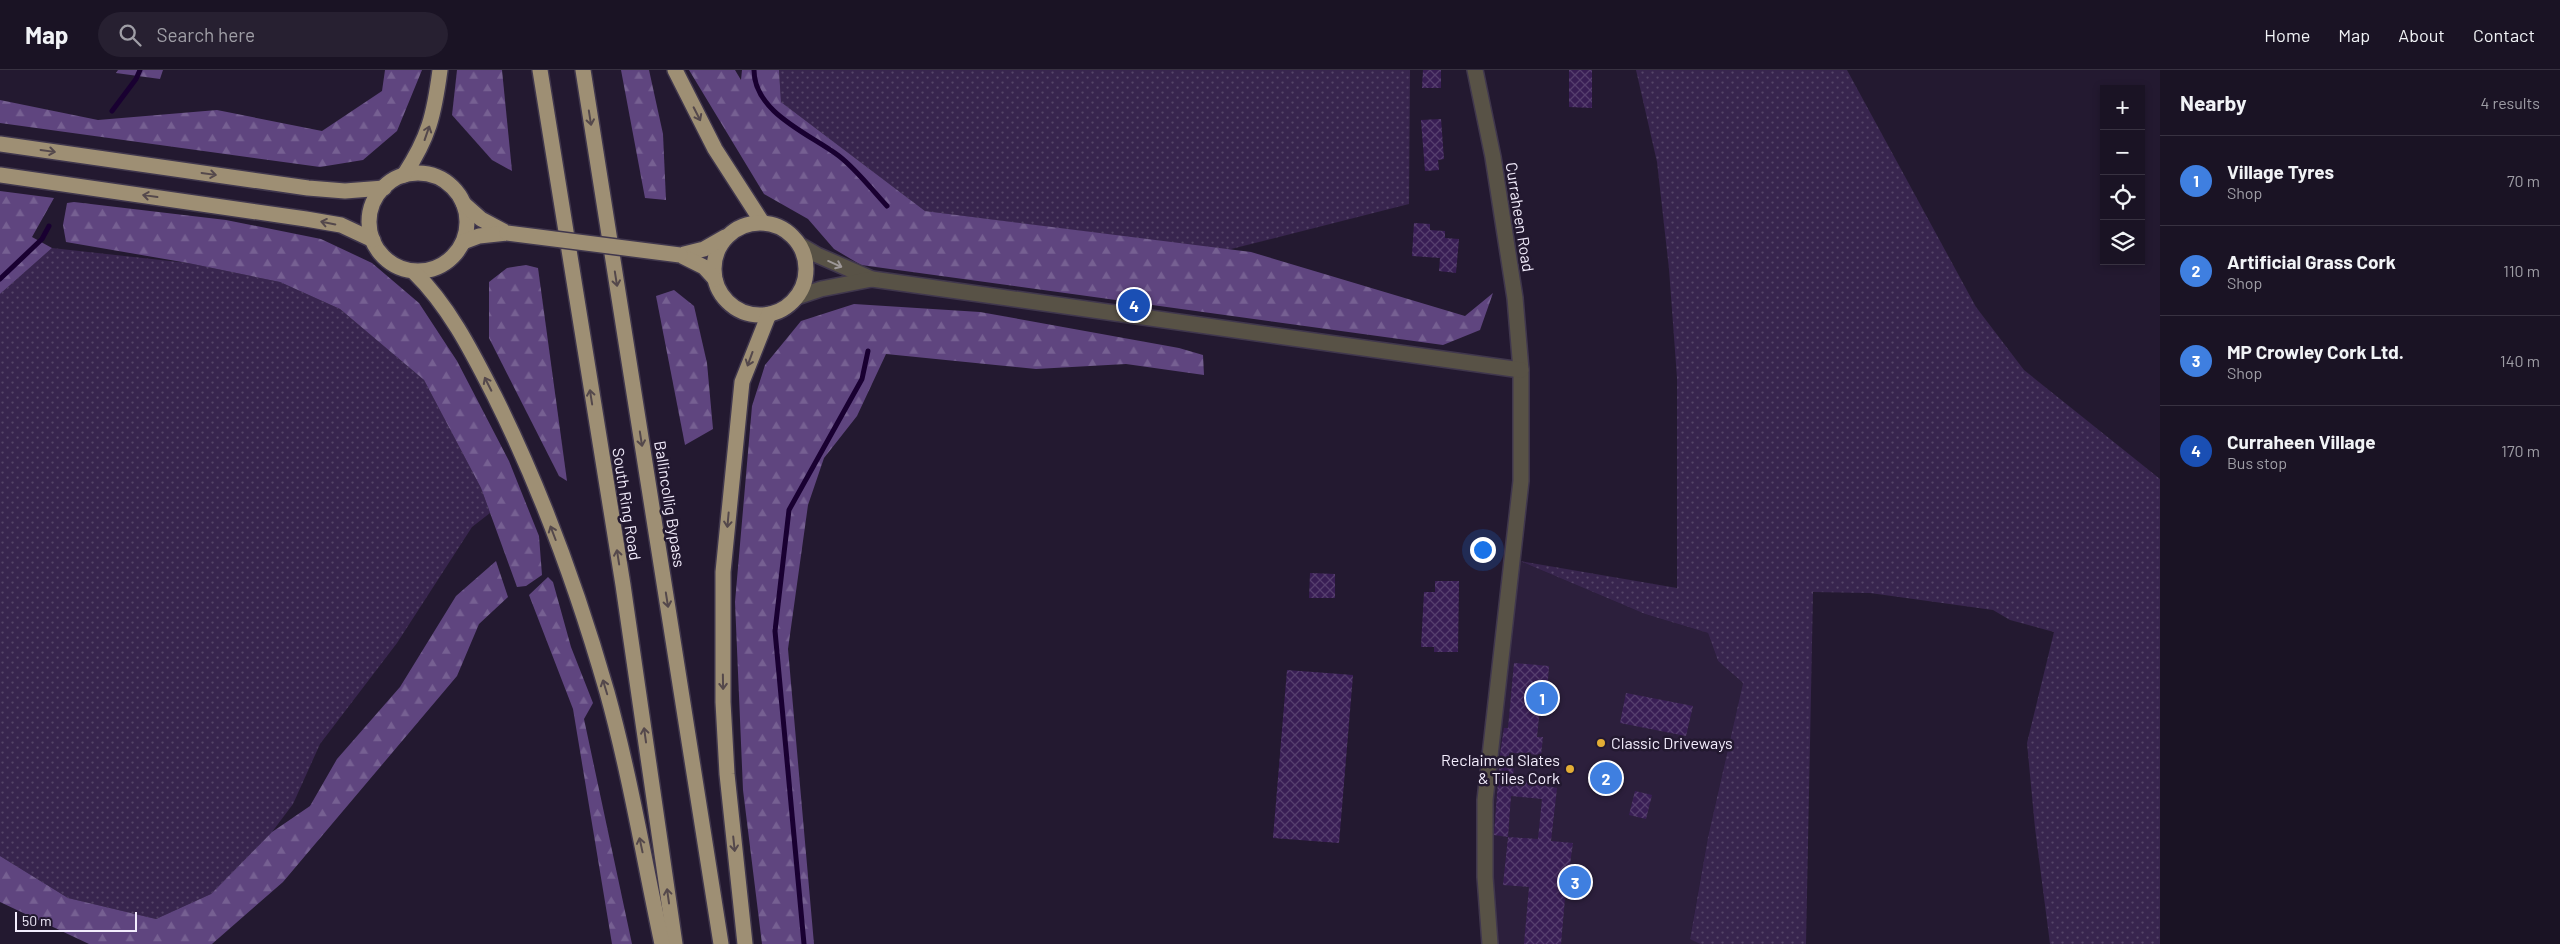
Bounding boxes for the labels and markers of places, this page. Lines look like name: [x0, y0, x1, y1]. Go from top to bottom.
pin: 4: [1118, 286, 1150, 324]
pin: 1: [1526, 679, 1558, 717]
place label: Classic Driveways: [1611, 733, 1733, 752]
marker: Classic Driveways: [1595, 737, 1607, 749]
place label: Reclaimed Slates & Tiles Cork: [1441, 750, 1560, 787]
pin: 2: [1590, 759, 1622, 797]
marker: Reclaimed Slates & Tiles Cork: [1564, 763, 1576, 775]
pin: 3: [1559, 863, 1591, 901]

